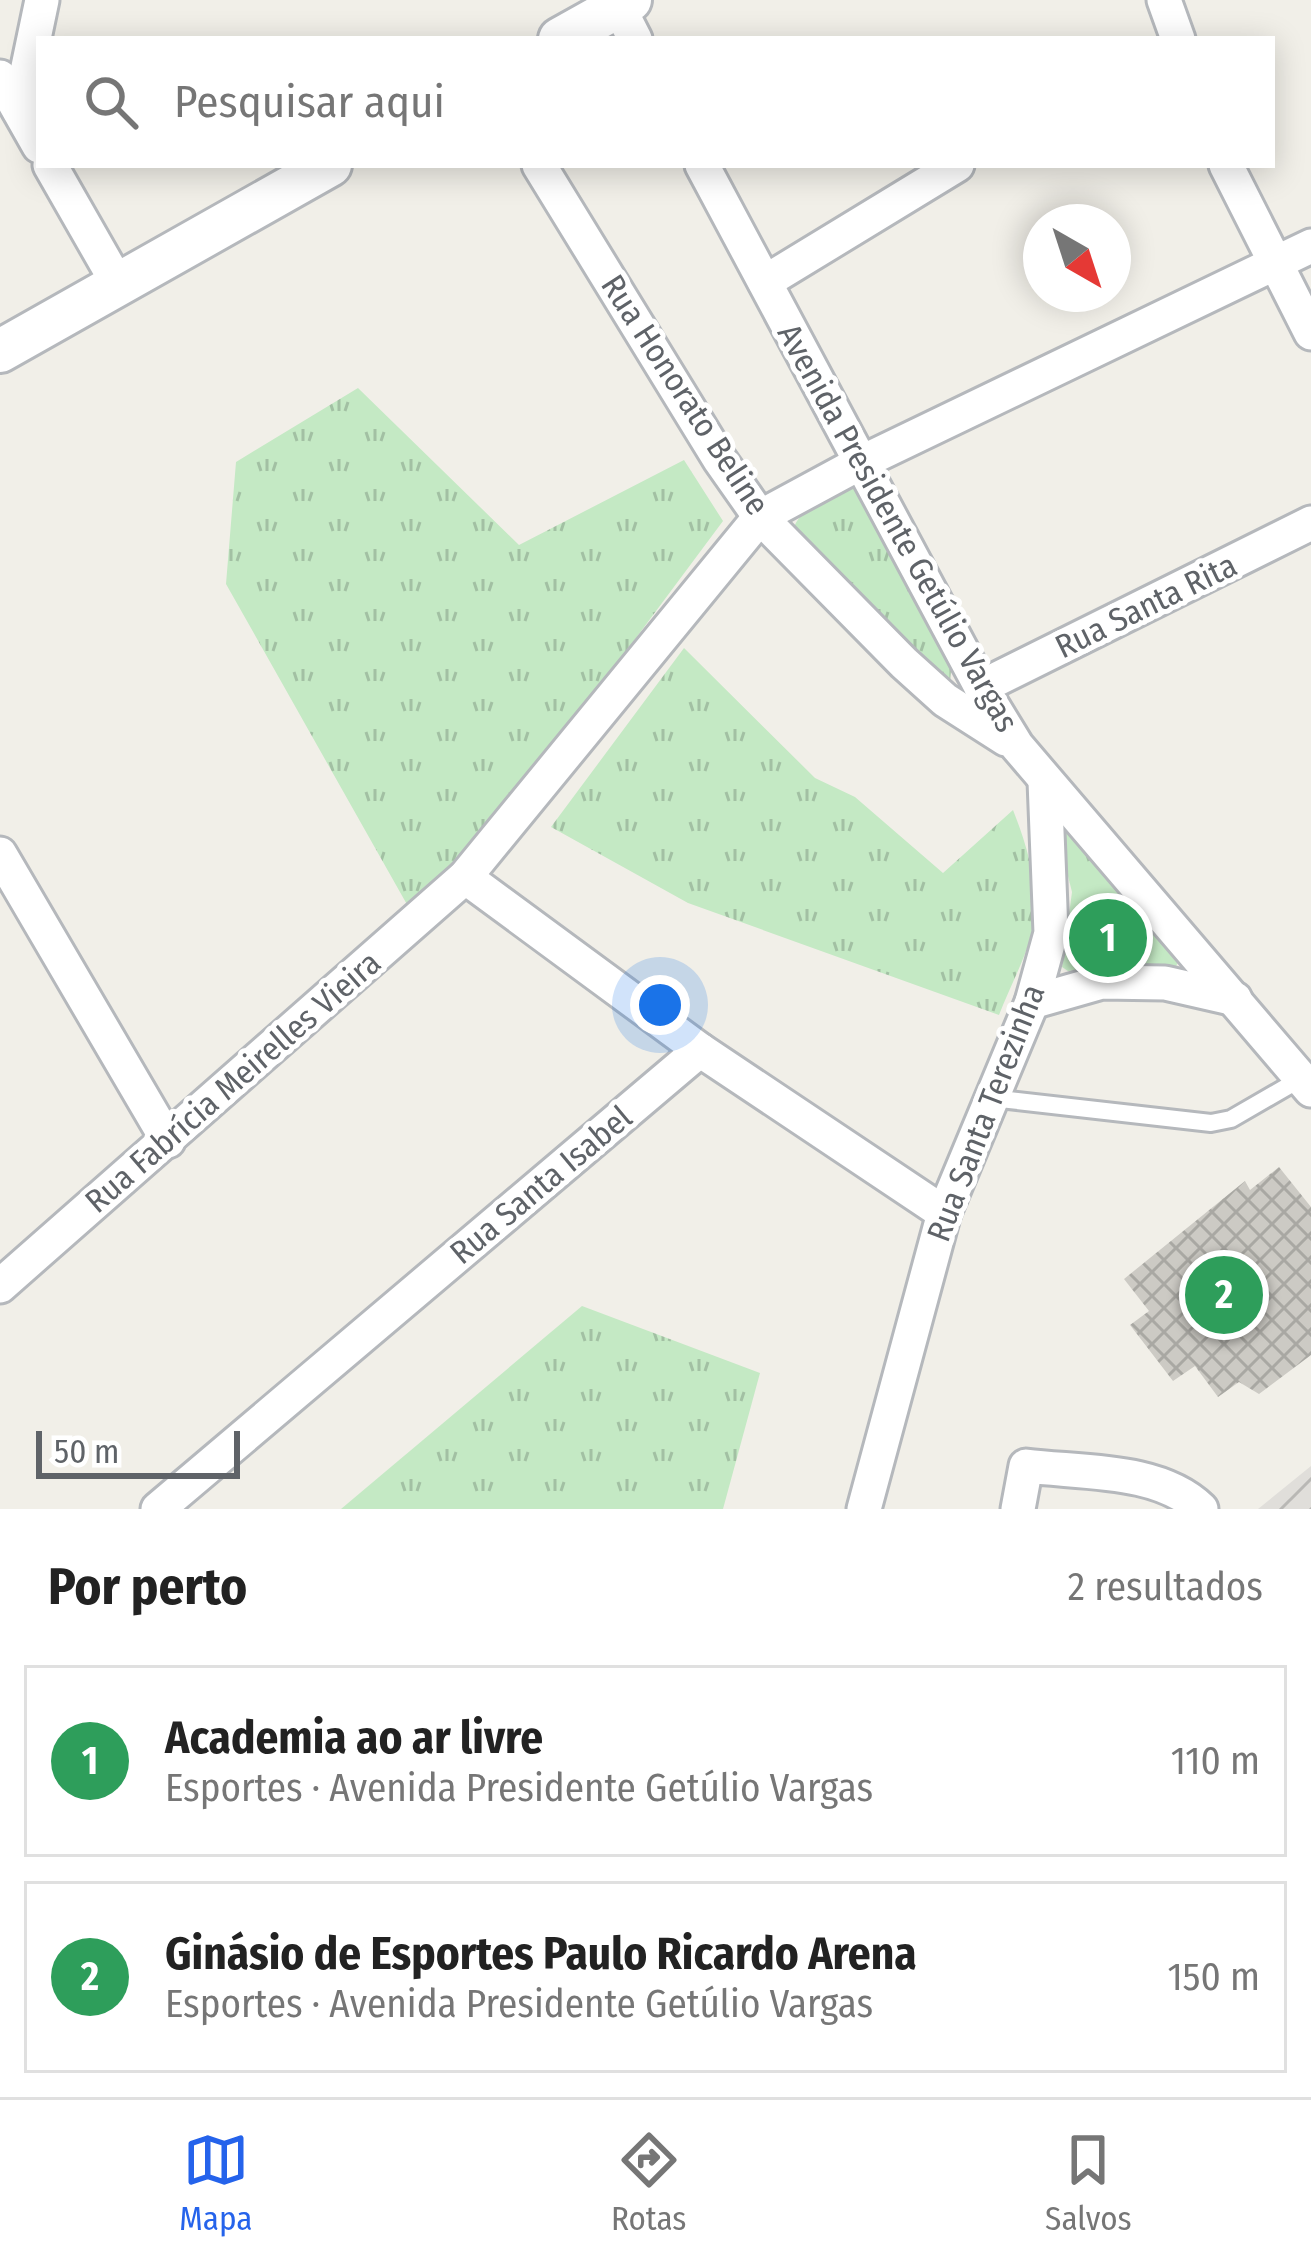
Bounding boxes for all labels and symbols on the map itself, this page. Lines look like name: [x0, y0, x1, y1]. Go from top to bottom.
north arrow: [1023, 204, 1131, 312]
street label: Rua Honorato Beline: [592, 267, 778, 523]
street label: Avenida Presidente Getúlio Vargas: [769, 317, 1027, 739]
street label: Rua Santa Rita: [1049, 545, 1243, 667]
pin: 1: [1069, 893, 1147, 983]
street label: Rua Fabrícia Meirelles Vieira: [77, 943, 389, 1221]
your location: [630, 975, 690, 1035]
street label: Rua Santa Terezinha: [919, 979, 1053, 1247]
street label: Rua Santa Isabel: [442, 1097, 640, 1273]
pin: 2: [1185, 1250, 1263, 1340]
scale bar: [36, 1425, 240, 1478]

